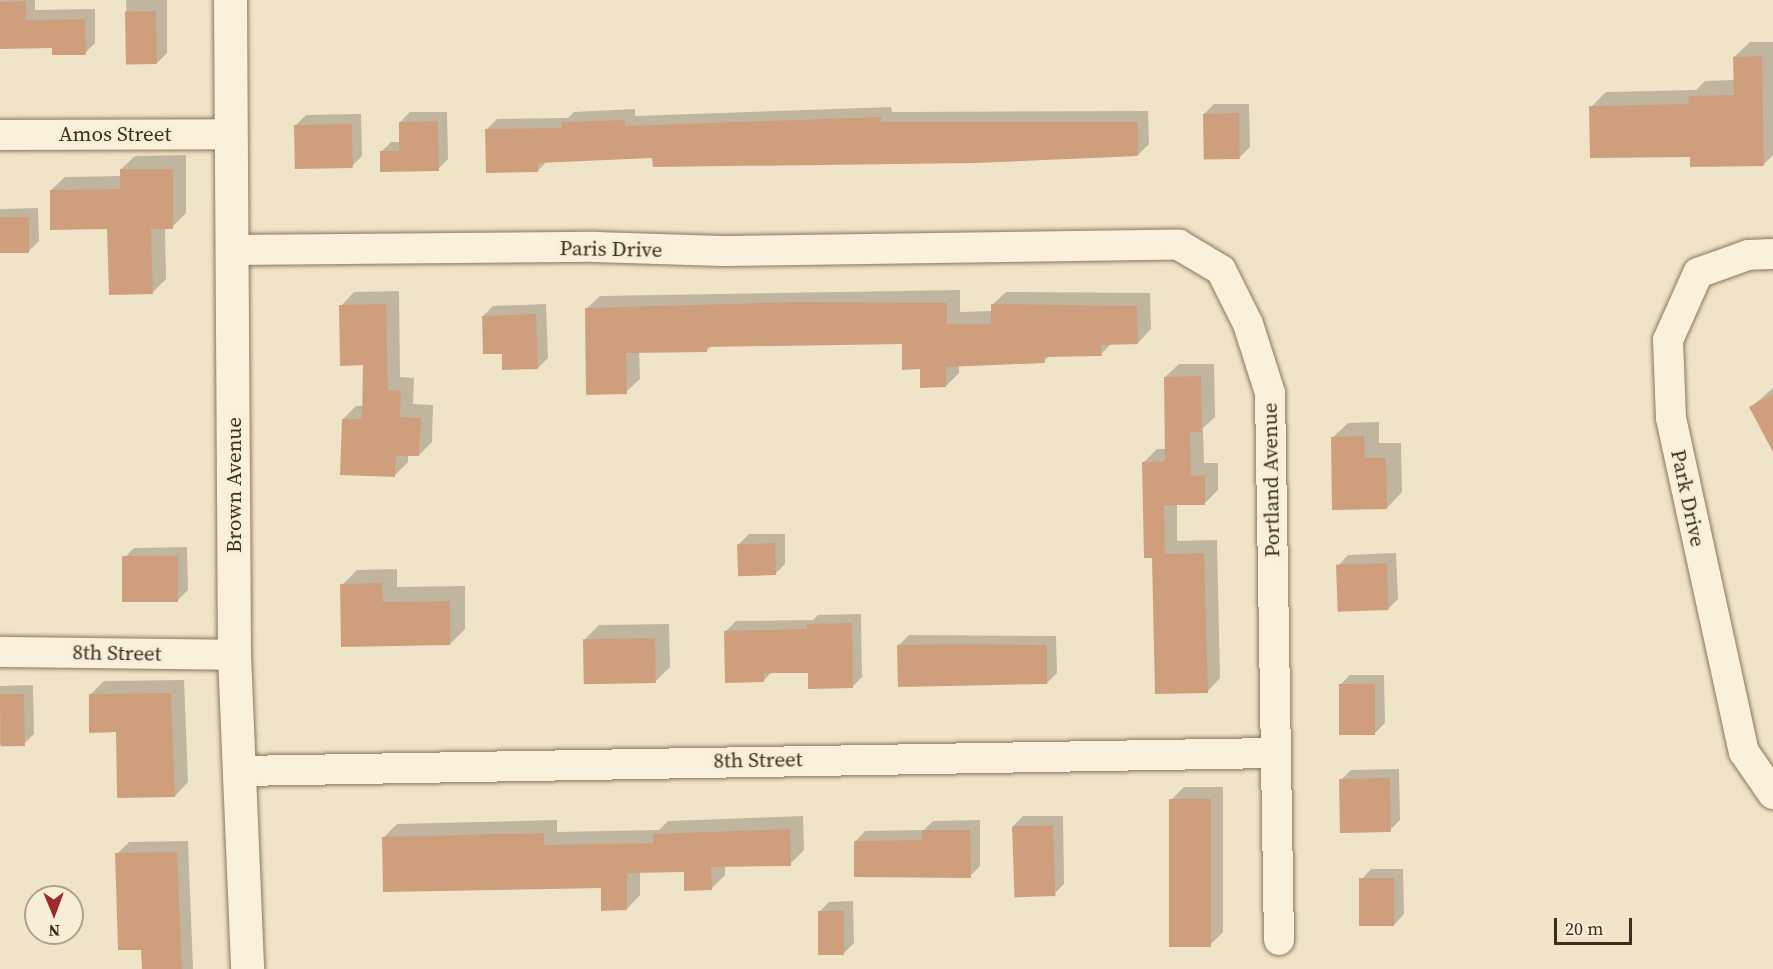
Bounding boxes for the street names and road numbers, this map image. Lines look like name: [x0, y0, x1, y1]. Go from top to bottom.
street label: Amos Street: [59, 121, 171, 147]
street label: Paris Drive: [559, 236, 663, 262]
street label: Portland Avenue: [1257, 402, 1285, 558]
street label: Brown Avenue: [221, 417, 247, 553]
street label: Park Drive: [1665, 447, 1711, 549]
street label: 8th Street: [72, 640, 162, 666]
street label: 8th Street: [713, 747, 803, 773]

